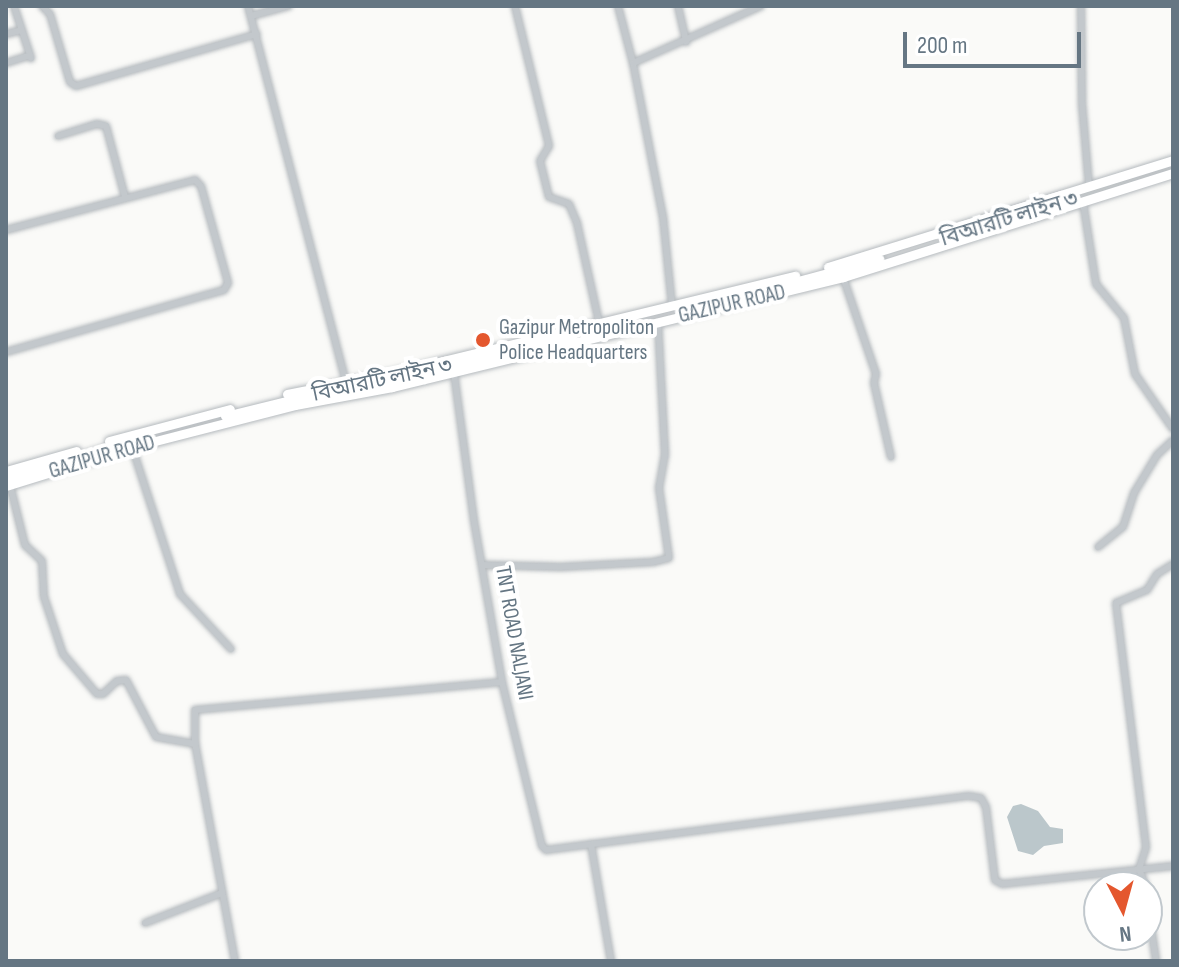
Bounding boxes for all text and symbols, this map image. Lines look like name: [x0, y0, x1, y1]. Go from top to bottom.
scale bar: [907, 16, 1085, 66]
text: 200 m: [917, 31, 968, 60]
street label: বিআরটি লাইন ৩: [937, 186, 1081, 252]
street label: GAZIPUR ROAD: [676, 279, 788, 329]
place label: Gazipur Metropoliton Police Headquarters: [499, 314, 654, 366]
marker: Gazipur Metropoliton Police Headquarters: [474, 331, 492, 349]
street label: বিআরটি লাইন ৩: [310, 352, 454, 408]
street label: GAZIPUR ROAD: [46, 429, 158, 485]
street label: TNT ROAD NALJANI: [489, 564, 539, 702]
north arrow: [1083, 871, 1163, 951]
text: N: [1118, 919, 1133, 947]

